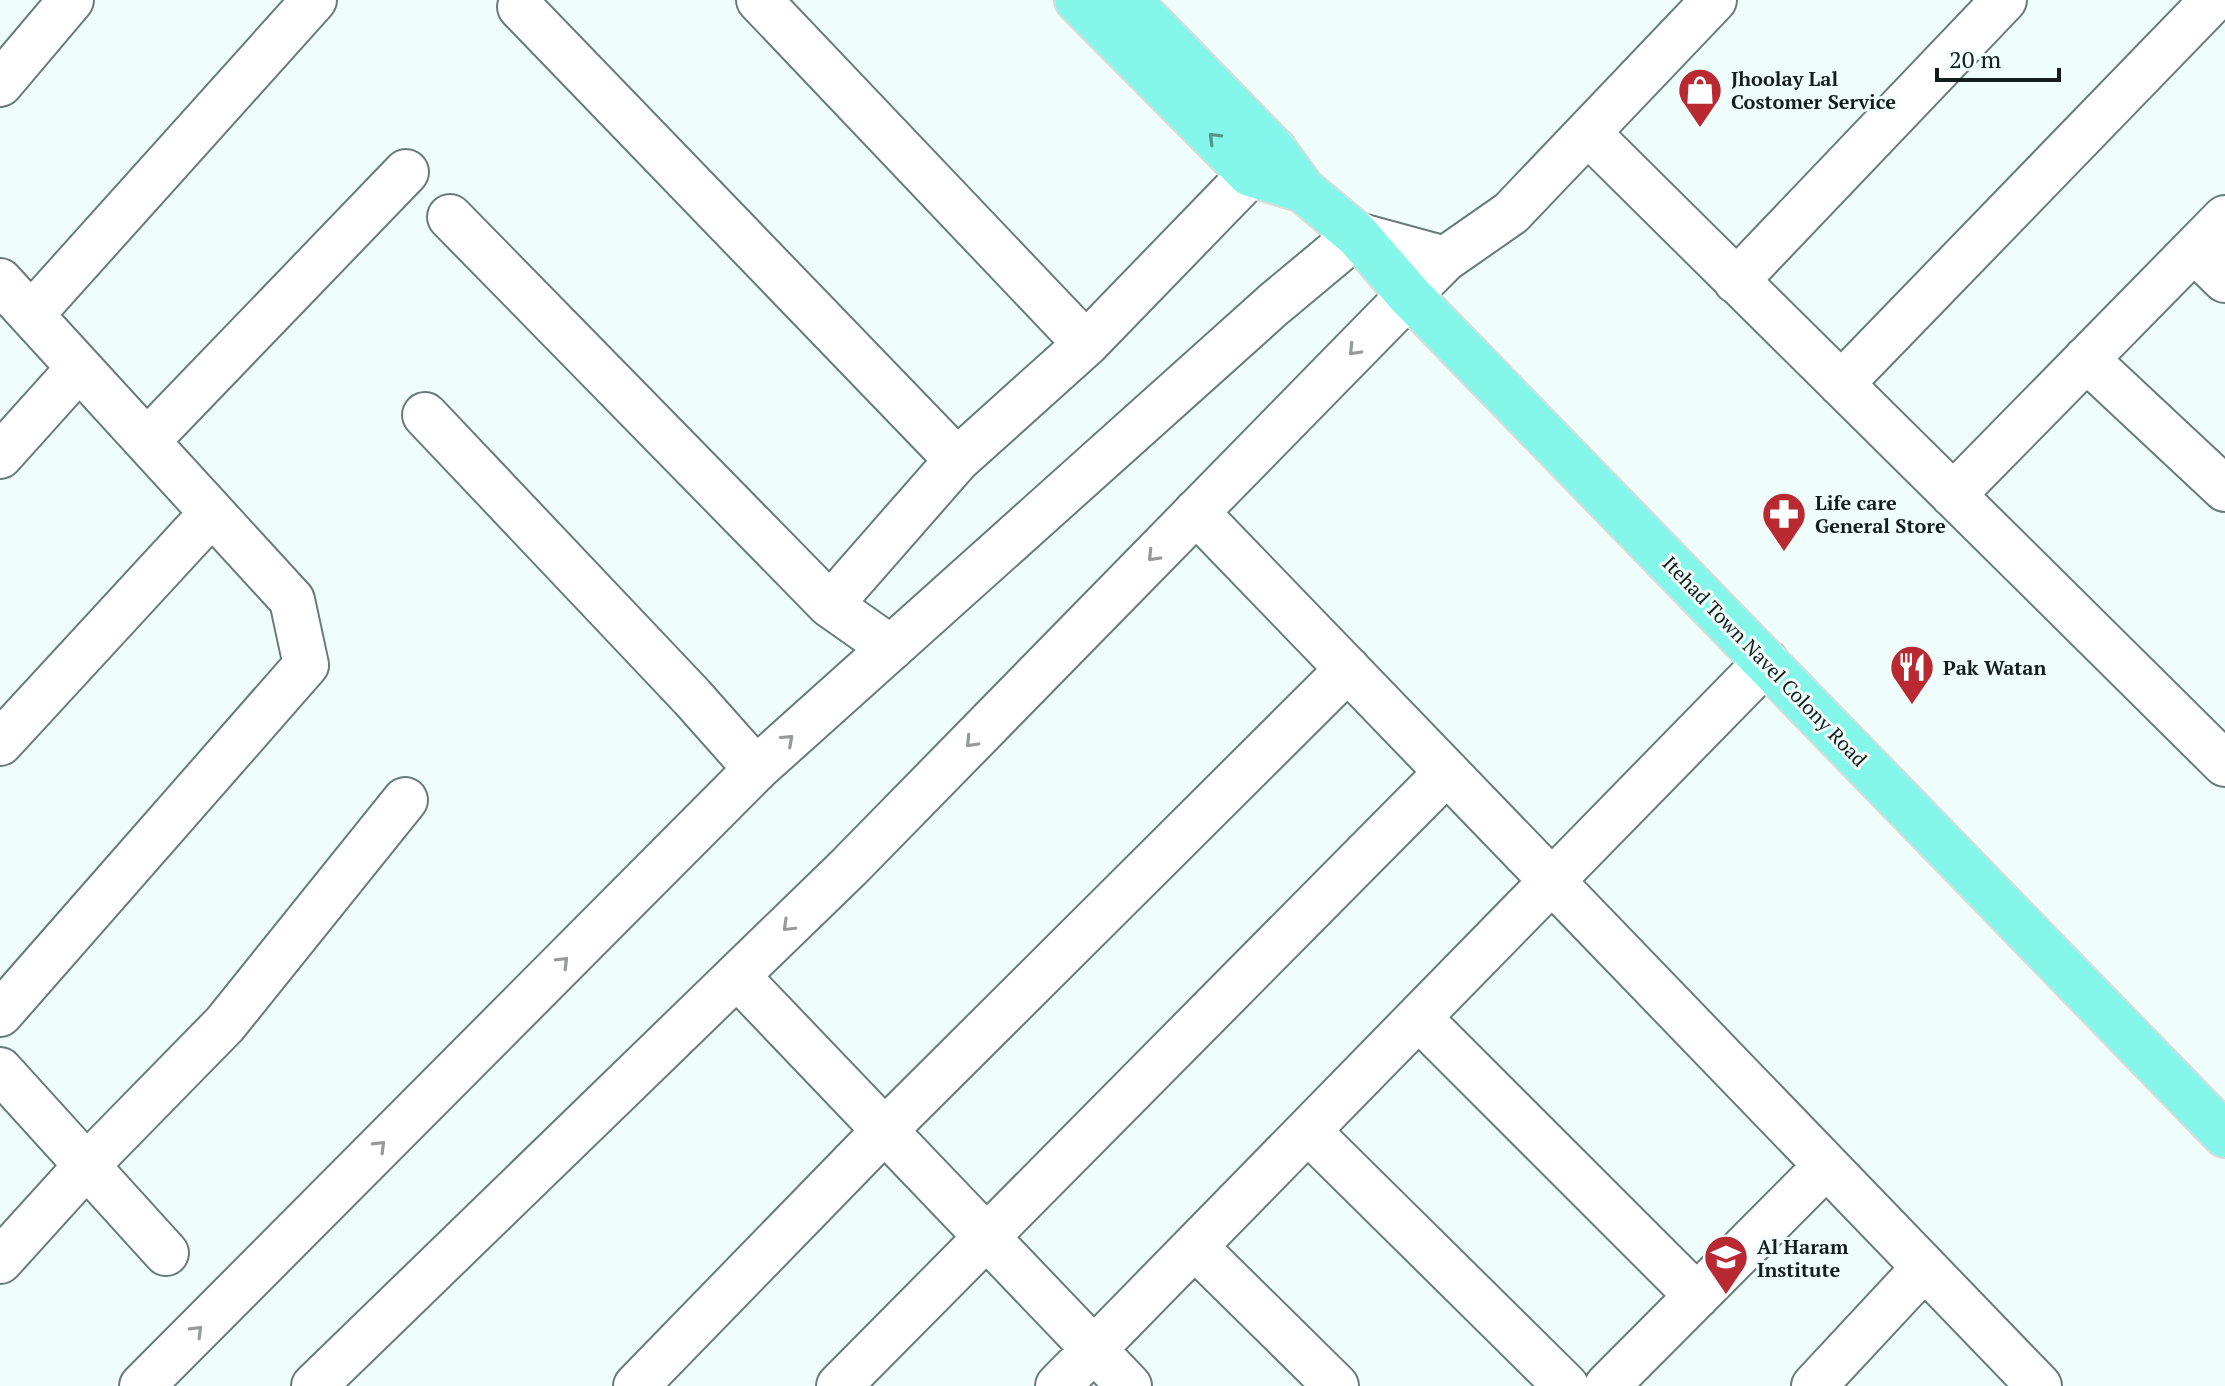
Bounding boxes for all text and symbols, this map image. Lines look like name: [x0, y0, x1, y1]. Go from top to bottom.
scale bar: [1937, 32, 2059, 82]
text: 20 m: [1949, 43, 2001, 75]
place label: Jhoolay Lal Costomer Service: [1731, 65, 1896, 115]
shop icon: Jhoolay Lal Costomer Service: [1676, 66, 1724, 129]
one-way arrow: [1209, 133, 1223, 147]
one-way arrow: [1349, 341, 1363, 355]
place label: Life care General Store: [1815, 489, 1946, 539]
pharmacy icon: Life care General Store: [1760, 490, 1808, 553]
one-way arrow: [1148, 547, 1162, 561]
street label: Itehad Town Navel Colony Road: [1657, 550, 1873, 772]
restaurant icon: Pak Watan: [1888, 643, 1936, 706]
place label: Pak Watan: [1943, 654, 2046, 681]
one-way arrow: [966, 733, 980, 747]
one-way arrow: [778, 735, 793, 750]
one-way arrow: [783, 917, 797, 932]
one-way arrow: [554, 957, 568, 971]
one-way arrow: [371, 1141, 385, 1155]
school or university icon: Al Haram Institute: [1702, 1233, 1750, 1296]
place label: Al Haram Institute: [1757, 1233, 1849, 1283]
one-way arrow: [187, 1326, 202, 1340]

